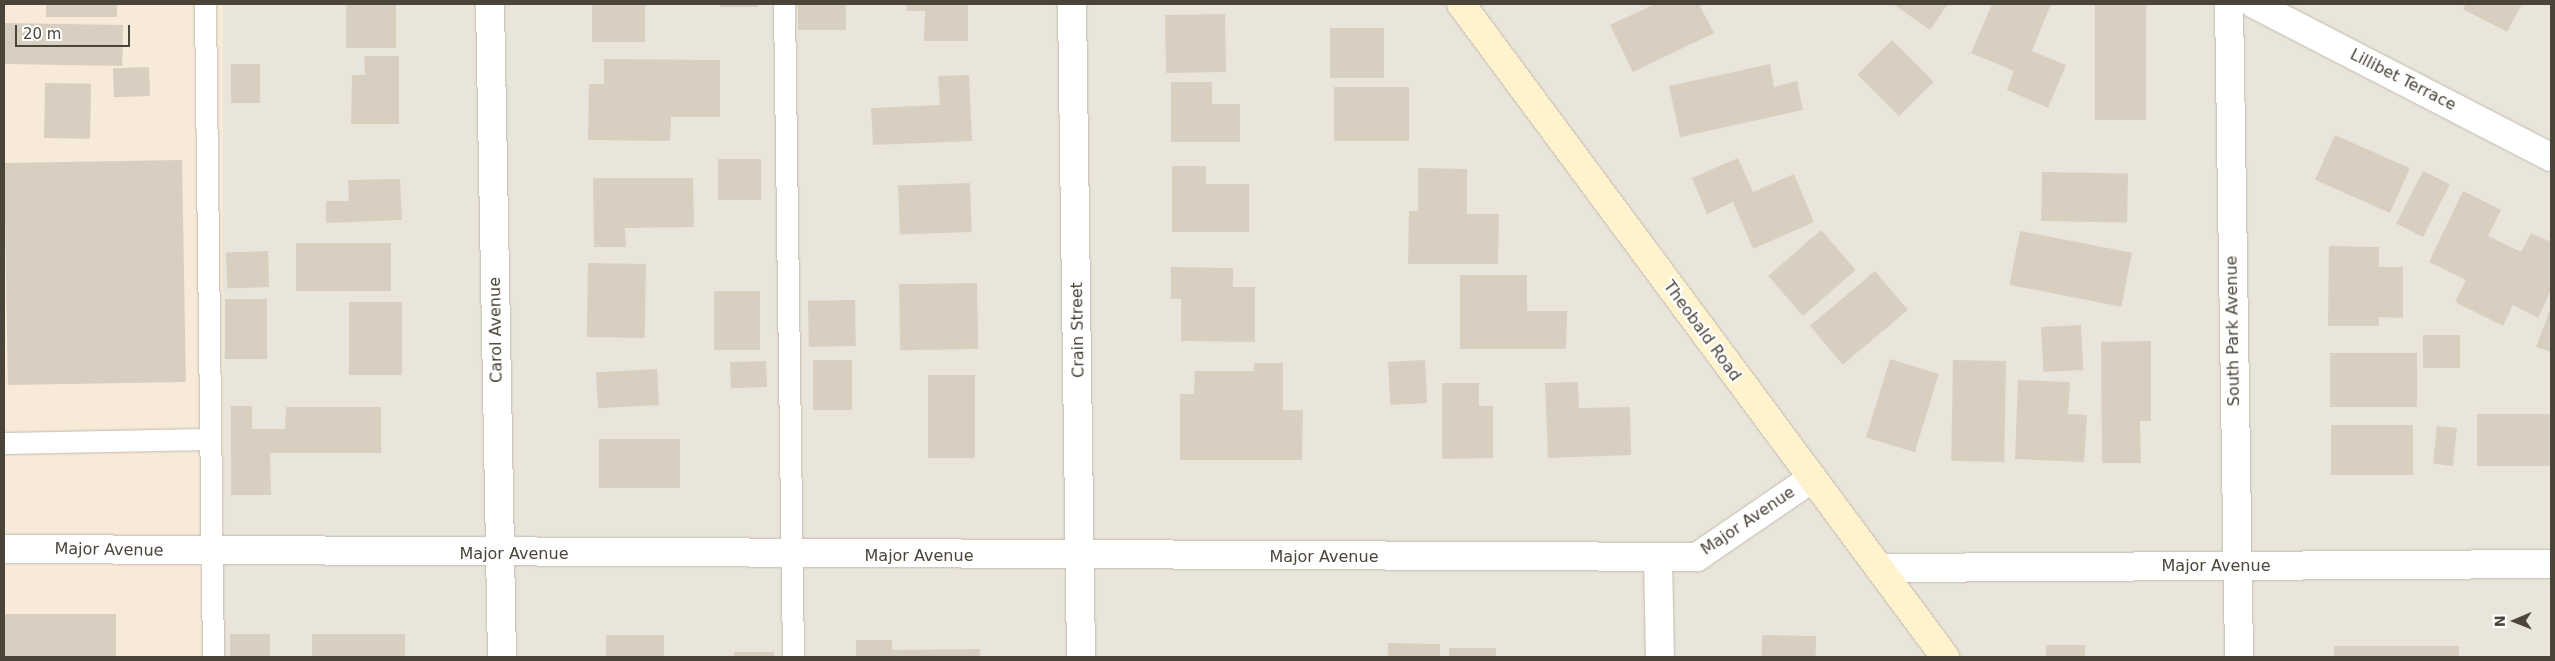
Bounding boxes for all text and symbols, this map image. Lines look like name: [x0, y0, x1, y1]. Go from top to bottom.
scale bar: [18, 15, 132, 47]
text: 20 m: [23, 25, 61, 43]
street label: Lillibet Terrace: [2347, 45, 2459, 115]
street label: South Park Avenue: [2222, 255, 2244, 407]
street label: Carol Avenue: [485, 277, 507, 383]
street label: Theobald Road: [1659, 277, 1745, 385]
street label: Crain Street: [1068, 282, 1088, 378]
street label: Major Avenue: [1697, 483, 1799, 559]
street label: Major Avenue: [54, 539, 164, 561]
street label: Major Avenue: [460, 544, 568, 564]
street label: Major Avenue: [865, 546, 973, 566]
street label: Major Avenue: [1270, 547, 1378, 567]
street label: Major Avenue: [2162, 556, 2270, 576]
north arrow: [2490, 596, 2540, 646]
text: N: [2492, 615, 2508, 627]

